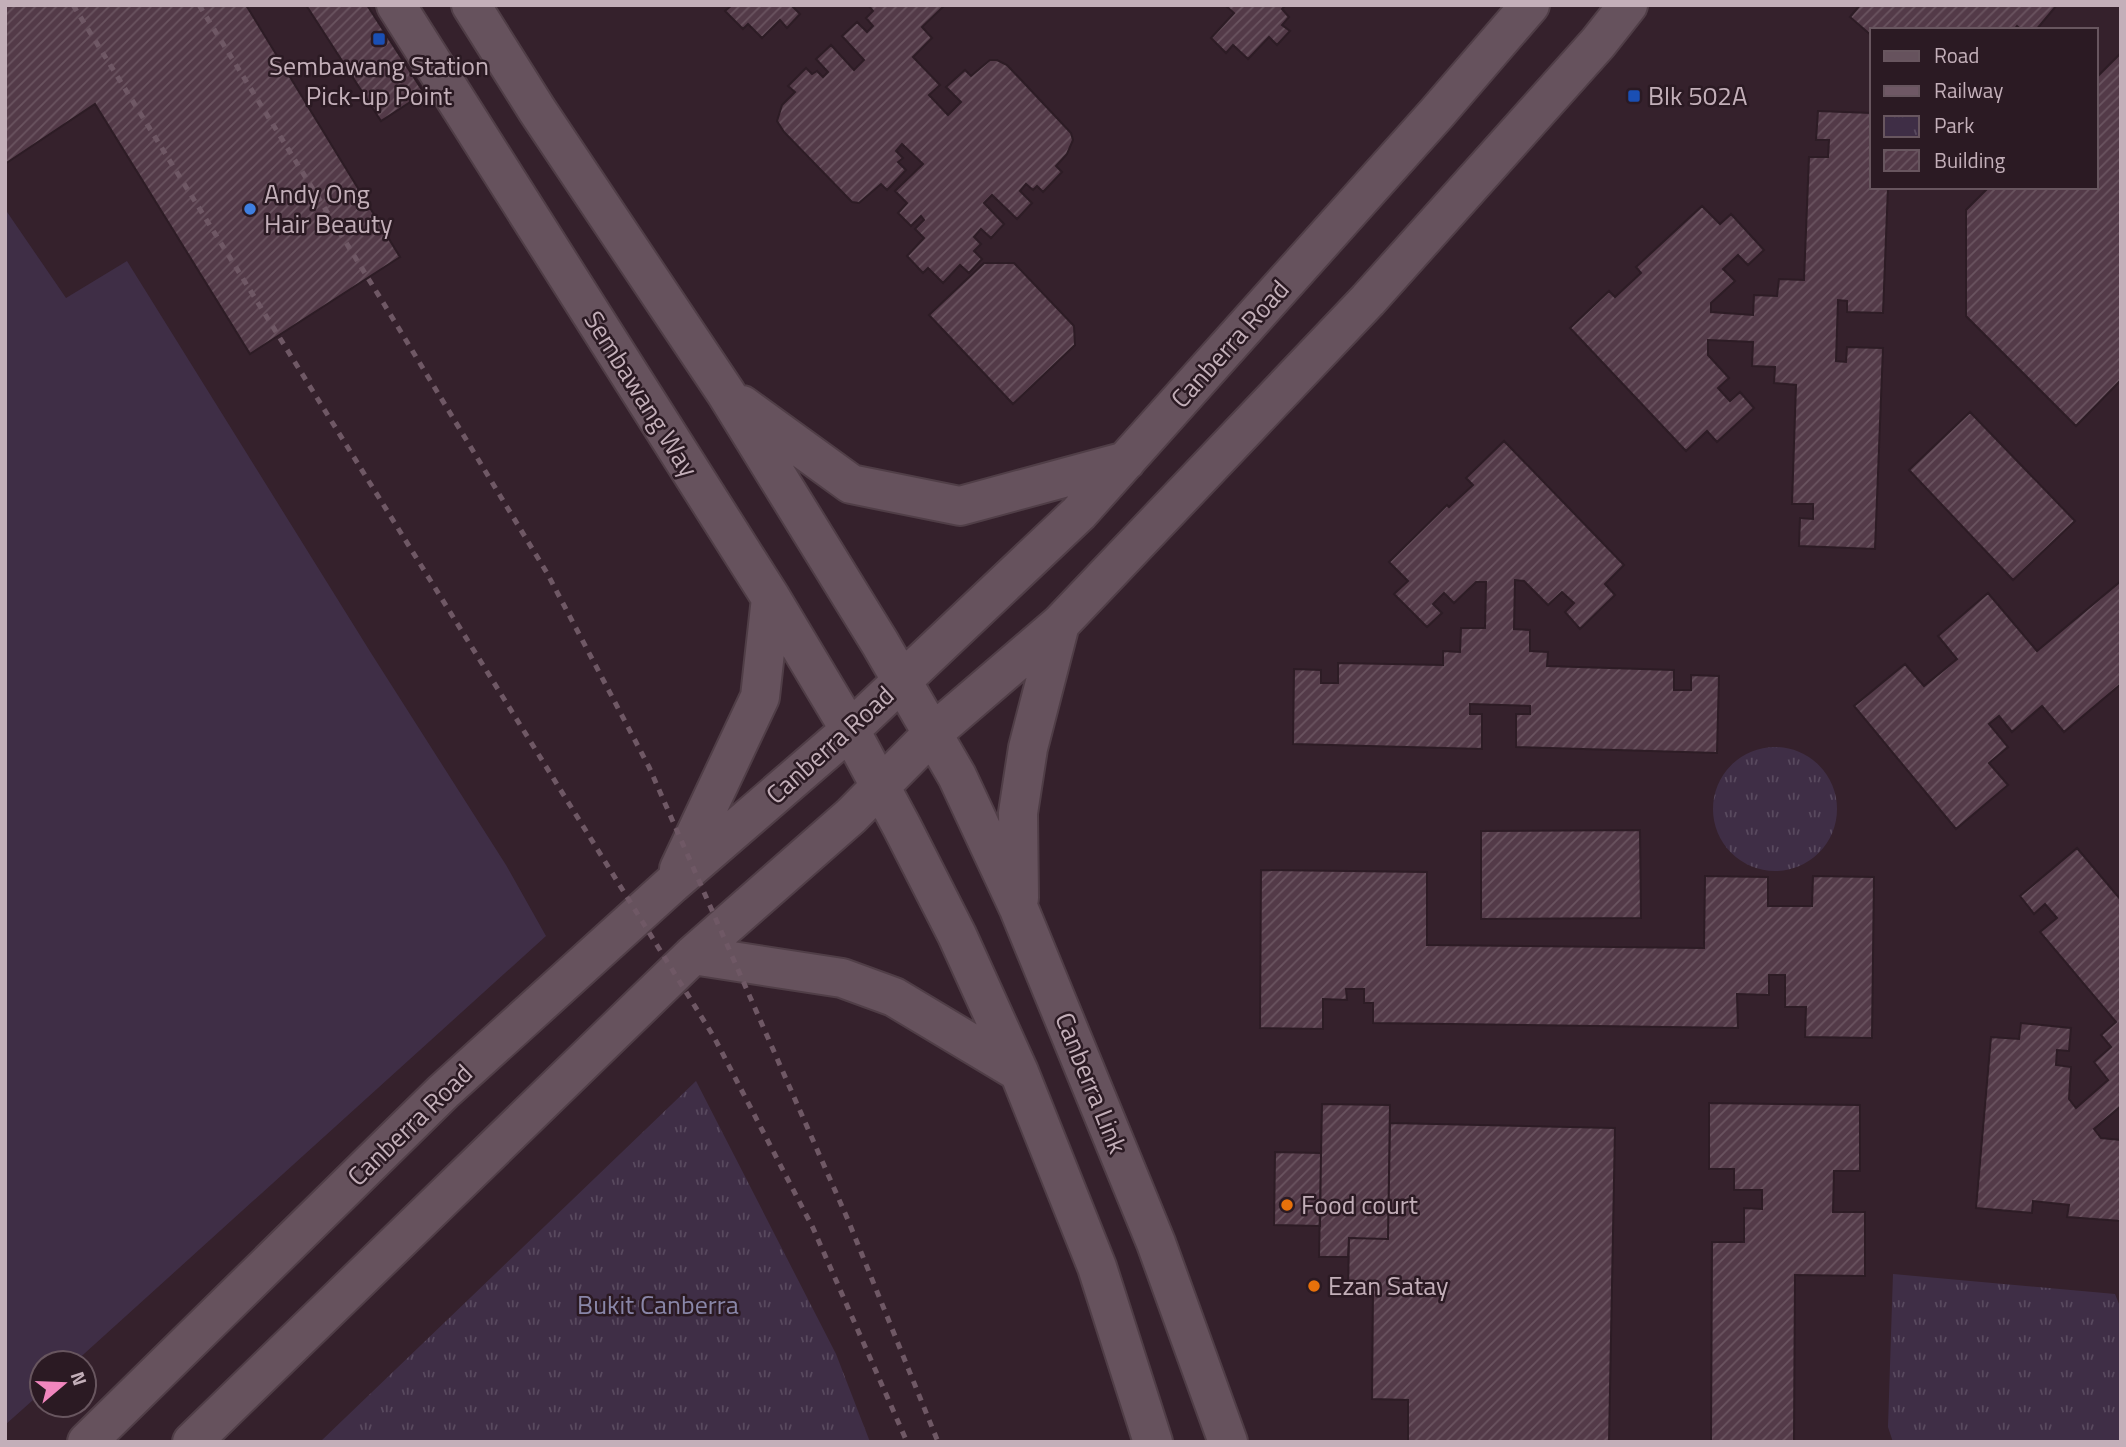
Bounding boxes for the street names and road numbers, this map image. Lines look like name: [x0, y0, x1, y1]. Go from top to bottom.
street label: Canberra Road: [1161, 271, 1298, 417]
street label: Sembawang Way: [575, 303, 708, 484]
street label: Canberra Road: [757, 676, 903, 813]
street label: Canberra Link: [1045, 1006, 1137, 1159]
street label: Canberra Road: [338, 1055, 481, 1195]

